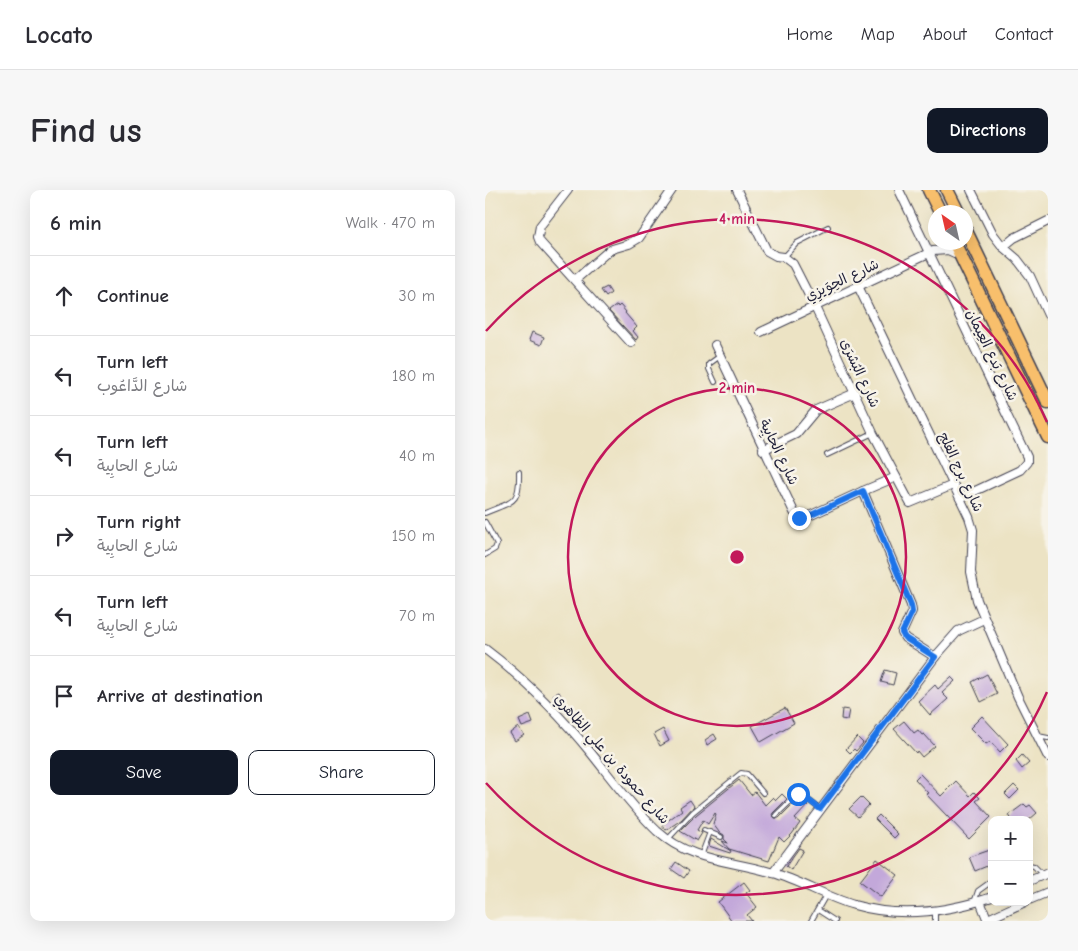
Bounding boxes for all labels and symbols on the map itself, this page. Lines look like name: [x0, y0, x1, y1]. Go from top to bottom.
north arrow: [928, 205, 973, 250]
text: 4 min: [719, 210, 755, 228]
street label: شارع الحِوَيزِي: [802, 255, 882, 306]
street label: شارع بَدع العِيمان: [962, 306, 1021, 404]
street label: شارع البُشرَى: [836, 336, 883, 411]
text: 2 min: [719, 379, 755, 397]
street label: شارع الحابِية: [753, 416, 802, 489]
street label: شارع برج الفلج: [934, 429, 987, 515]
route end: [788, 507, 811, 530]
centre of rings: [728, 548, 746, 566]
street label: شارع حمودة بن علي الظاهري: [548, 690, 673, 830]
route start: [787, 783, 810, 806]

